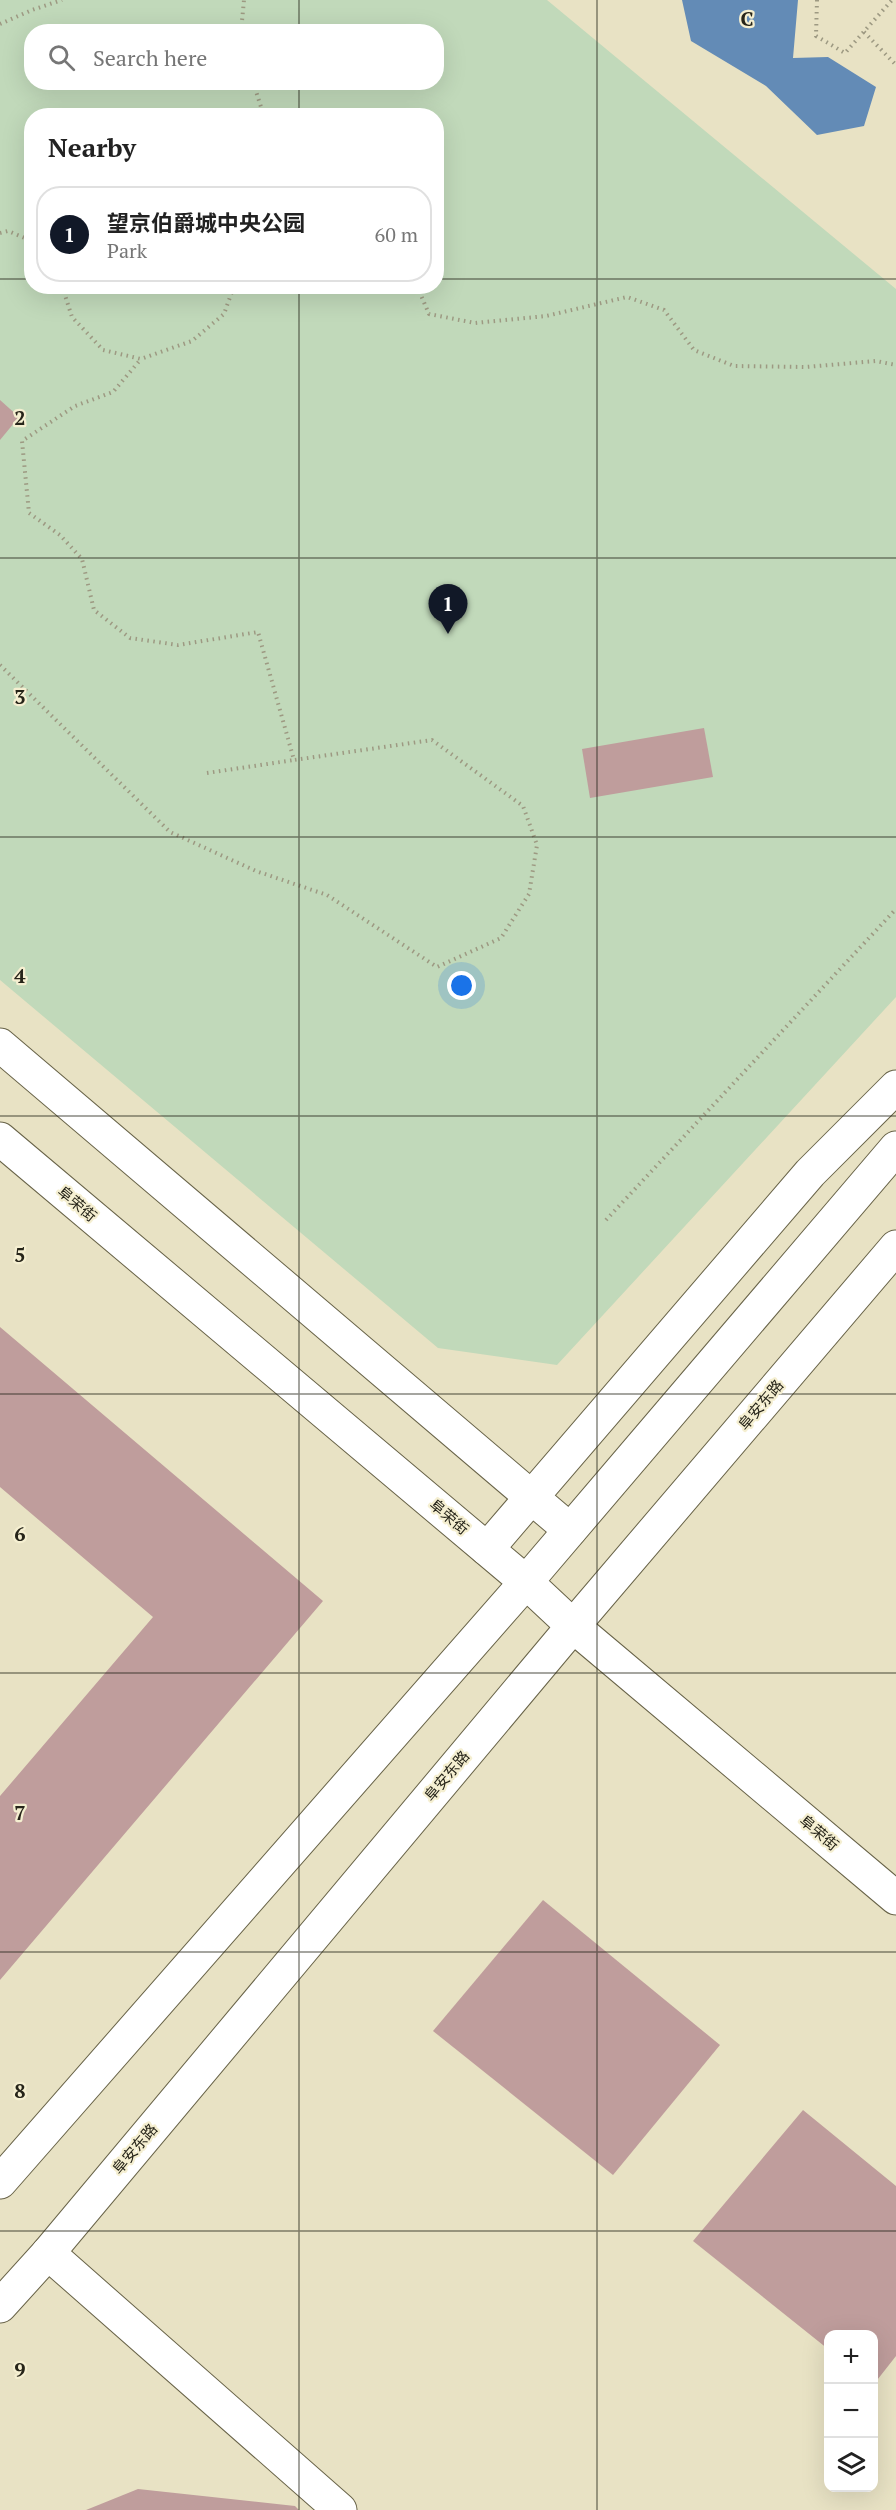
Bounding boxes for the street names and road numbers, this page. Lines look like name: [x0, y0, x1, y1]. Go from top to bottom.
street label: 阜荣街: [54, 1181, 101, 1225]
street label: 阜安东路: [733, 1375, 787, 1434]
street label: 阜荣街: [426, 1494, 473, 1538]
street label: 阜安东路: [419, 1746, 473, 1805]
street label: 阜荣街: [796, 1810, 843, 1854]
street label: 阜安东路: [107, 2119, 161, 2178]

